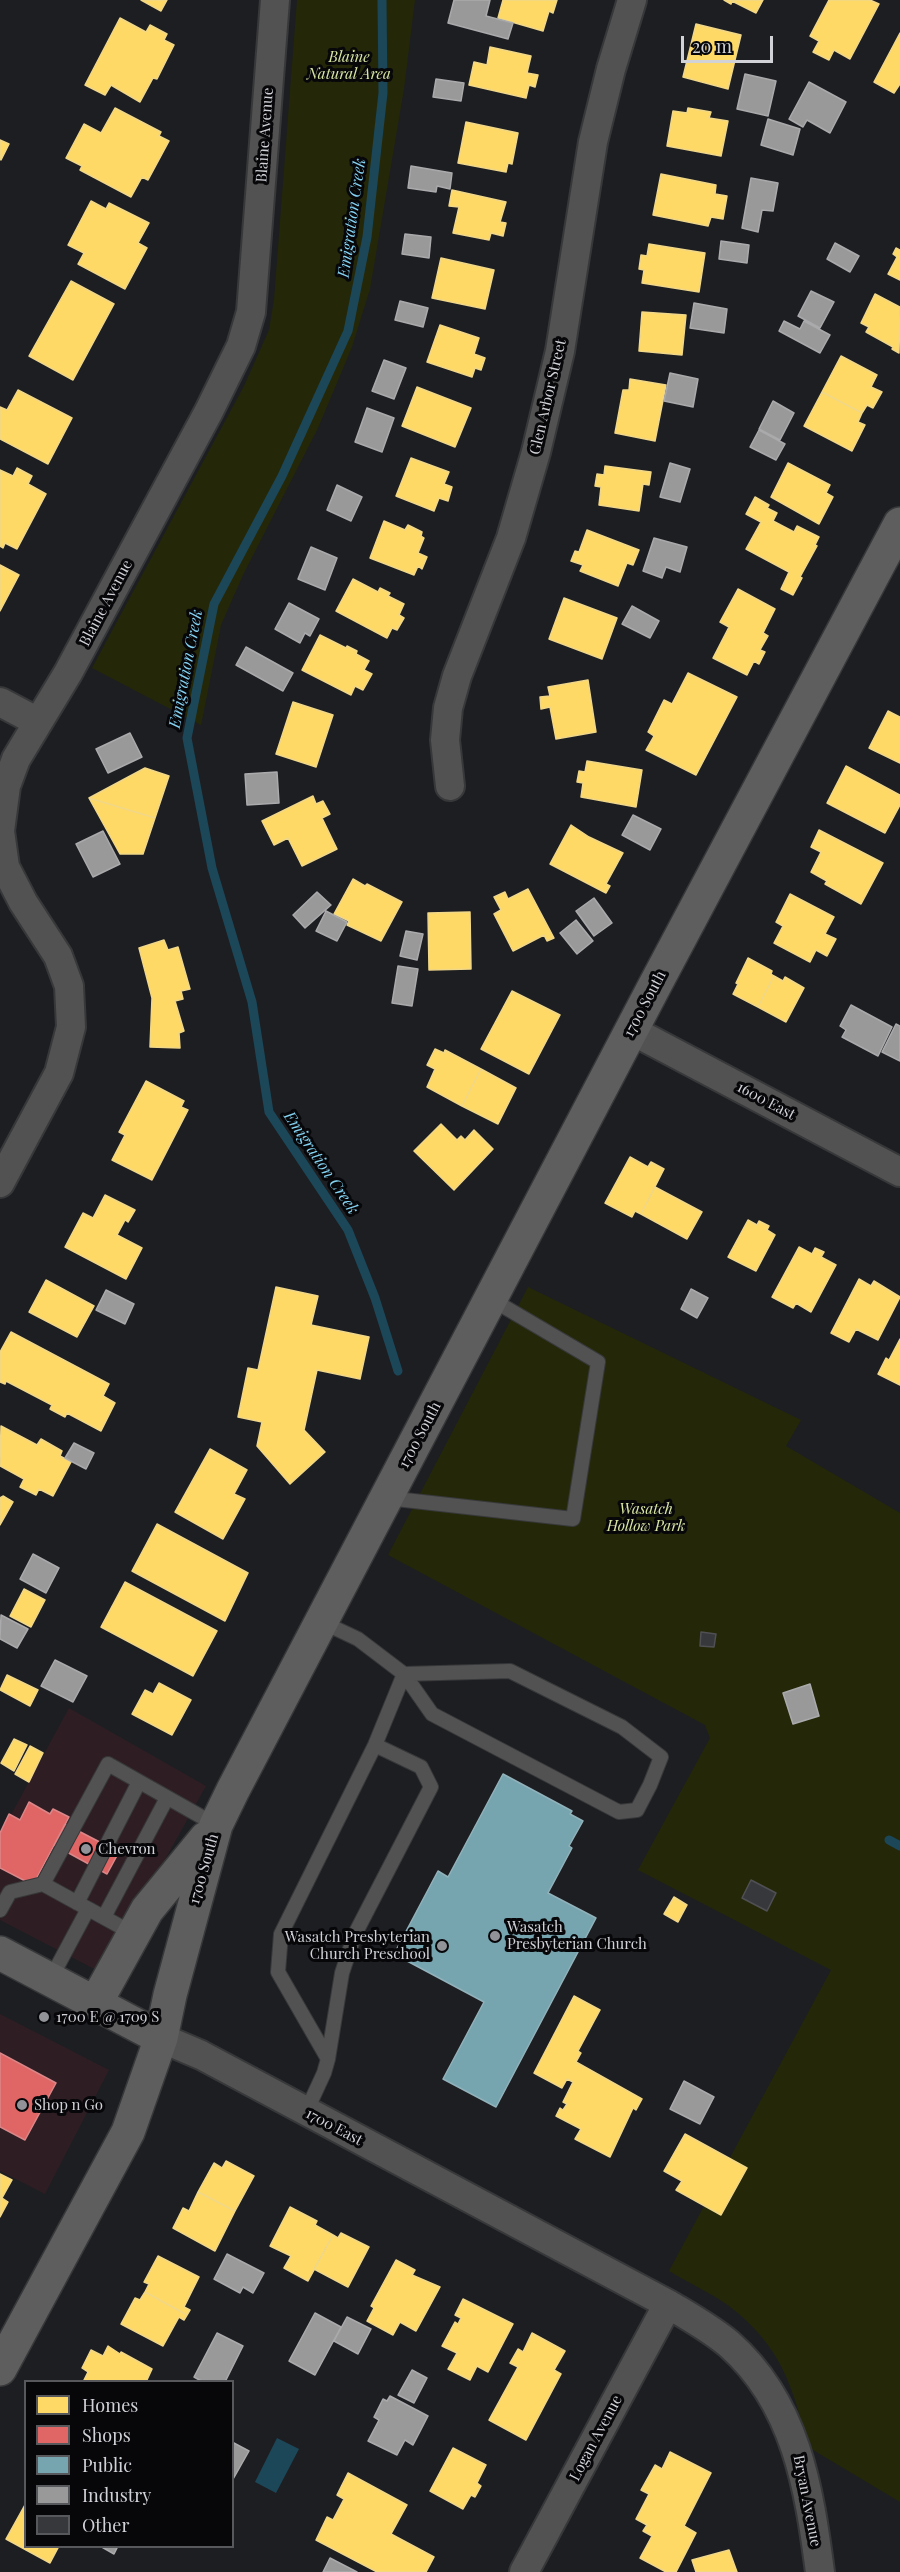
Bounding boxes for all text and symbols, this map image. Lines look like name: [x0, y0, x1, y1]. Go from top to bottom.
scale bar: [684, 24, 776, 62]
text: 20 m: [692, 34, 732, 58]
park label: Blaine Natural Area: [307, 48, 391, 83]
street label: Blaine Avenue: [253, 87, 277, 183]
water label: Emigration Creek: [334, 157, 370, 279]
street label: Glen Arbor Street: [526, 337, 570, 457]
street label: Blaine Avenue: [76, 557, 136, 649]
water label: Emigration Creek: [165, 608, 207, 730]
street label: 1700 South: [620, 968, 670, 1040]
street label: 1600 East: [734, 1078, 798, 1124]
water label: Emigration Creek: [279, 1108, 363, 1218]
street label: 1700 South: [395, 1399, 445, 1471]
park label: Wasatch Hollow Park: [607, 1500, 685, 1535]
street label: 1700 South: [185, 1832, 223, 1906]
place label: Chevron: [98, 1840, 156, 1858]
marker: Chevron: [79, 1842, 93, 1856]
place label: Wasatch Presbyterian Church: [507, 1918, 647, 1953]
place label: Wasatch Presbyterian Church Preschool: [285, 1928, 430, 1963]
marker: Wasatch Presbyterian Church: [488, 1929, 502, 1943]
marker: Wasatch Presbyterian Church Preschool: [435, 1939, 449, 1953]
place label: 1700 E @ 1709 S: [56, 2008, 159, 2026]
marker: 1700 E @ 1709 S: [37, 2010, 51, 2024]
place label: Shop n Go: [34, 2096, 103, 2114]
marker: Shop n Go: [15, 2098, 29, 2112]
street label: 1700 East: [302, 2105, 366, 2149]
legend: [24, 2380, 234, 2548]
street label: Logan Avenue: [566, 2392, 626, 2484]
text: Homes: [82, 2393, 138, 2417]
text: Shops: [82, 2423, 131, 2447]
text: Public: [82, 2453, 132, 2477]
street label: Bryan Avenue: [789, 2454, 825, 2548]
text: Industry: [82, 2483, 151, 2507]
text: Other: [82, 2513, 129, 2537]

